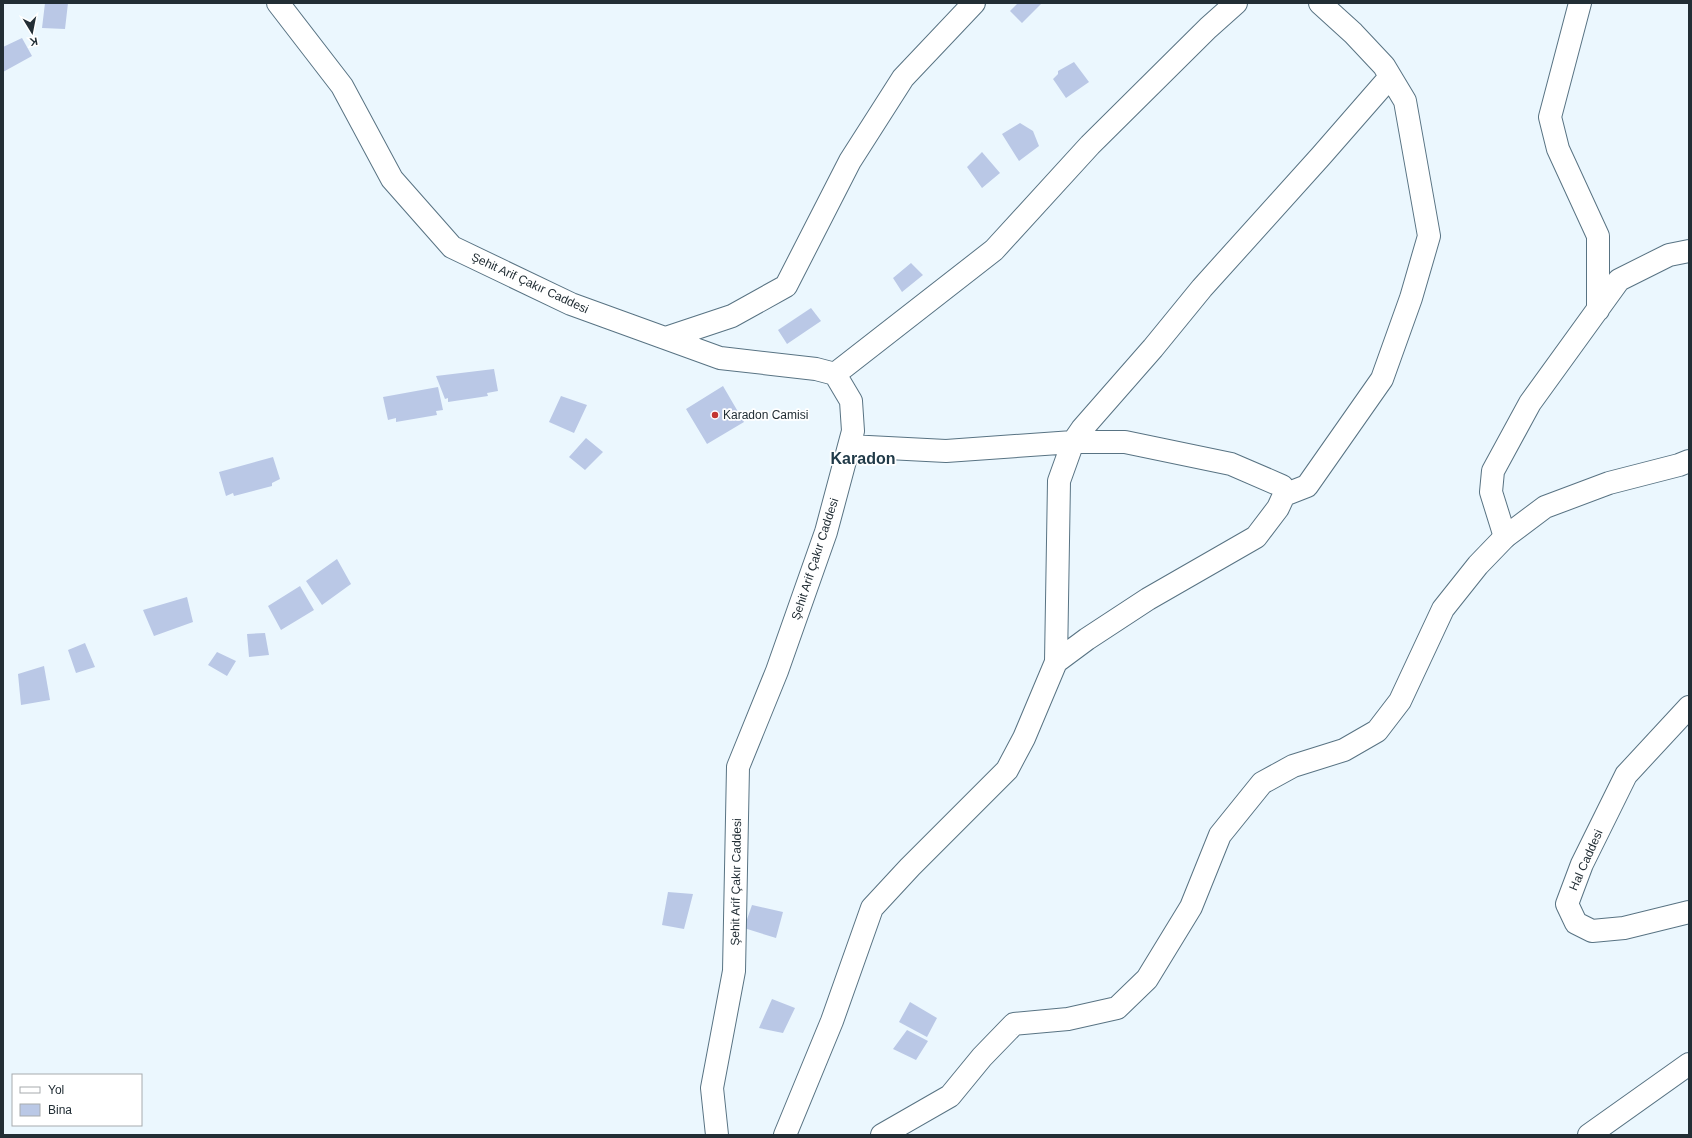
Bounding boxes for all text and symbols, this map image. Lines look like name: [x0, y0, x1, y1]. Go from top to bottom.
north arrow: [12, 12, 52, 52]
text: K: [29, 35, 39, 48]
street label: Şehit Arif Çakır Caddesi: [469, 250, 591, 316]
place label: Karadon Camisi: [723, 408, 808, 422]
marker: Karadon Camisi: [710, 410, 720, 420]
district label: Karadon: [831, 450, 895, 467]
street label: Şehit Arif Çakır Caddesi: [789, 496, 841, 622]
street label: Şehit Arif Çakır Caddesi: [728, 818, 744, 946]
street label: Hal Caddesi: [1566, 827, 1606, 893]
legend: [12, 1074, 142, 1126]
text: Yol: [48, 1083, 64, 1097]
text: Bina: [48, 1103, 72, 1117]

